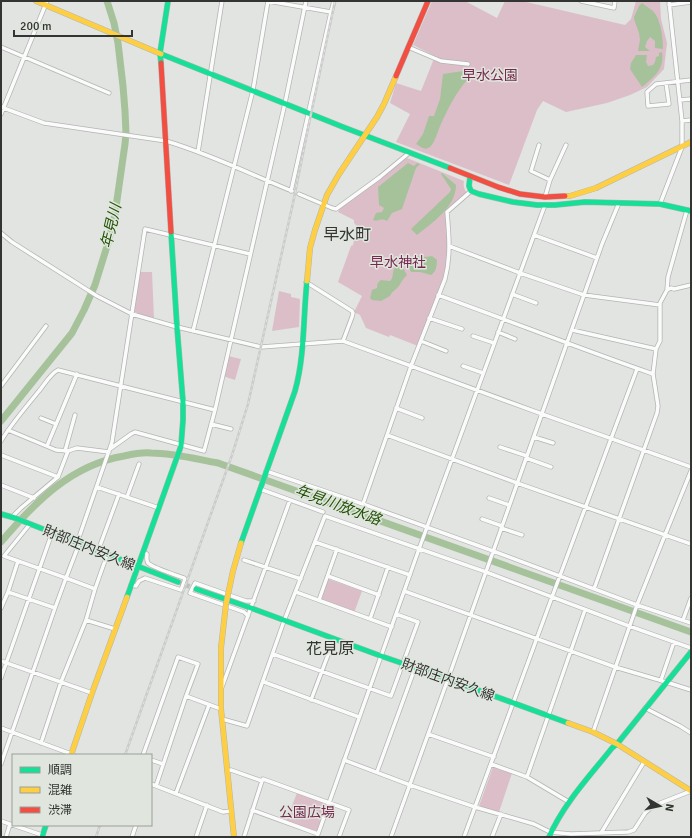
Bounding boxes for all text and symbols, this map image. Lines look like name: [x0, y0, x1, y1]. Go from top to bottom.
scale bar: [14, 12, 132, 38]
text: 200 m: [20, 19, 52, 34]
park label: 早水公園: [462, 67, 518, 84]
water label: 年見川: [97, 200, 125, 250]
district label: 早水町: [323, 225, 371, 245]
park label: 早水神社: [370, 254, 426, 271]
water label: 年見川放水路: [293, 481, 385, 530]
street label: 財部庄内安久線: [40, 522, 138, 574]
district label: 花見原: [306, 639, 354, 659]
street label: 財部庄内安久線: [399, 655, 497, 705]
legend: [12, 754, 152, 826]
text: 順調: [48, 763, 72, 778]
text: 混雑: [48, 783, 72, 798]
north arrow: [640, 786, 680, 826]
text: 渋滞: [48, 803, 72, 818]
text: N: [662, 803, 676, 812]
park label: 公園広場: [279, 804, 335, 821]

